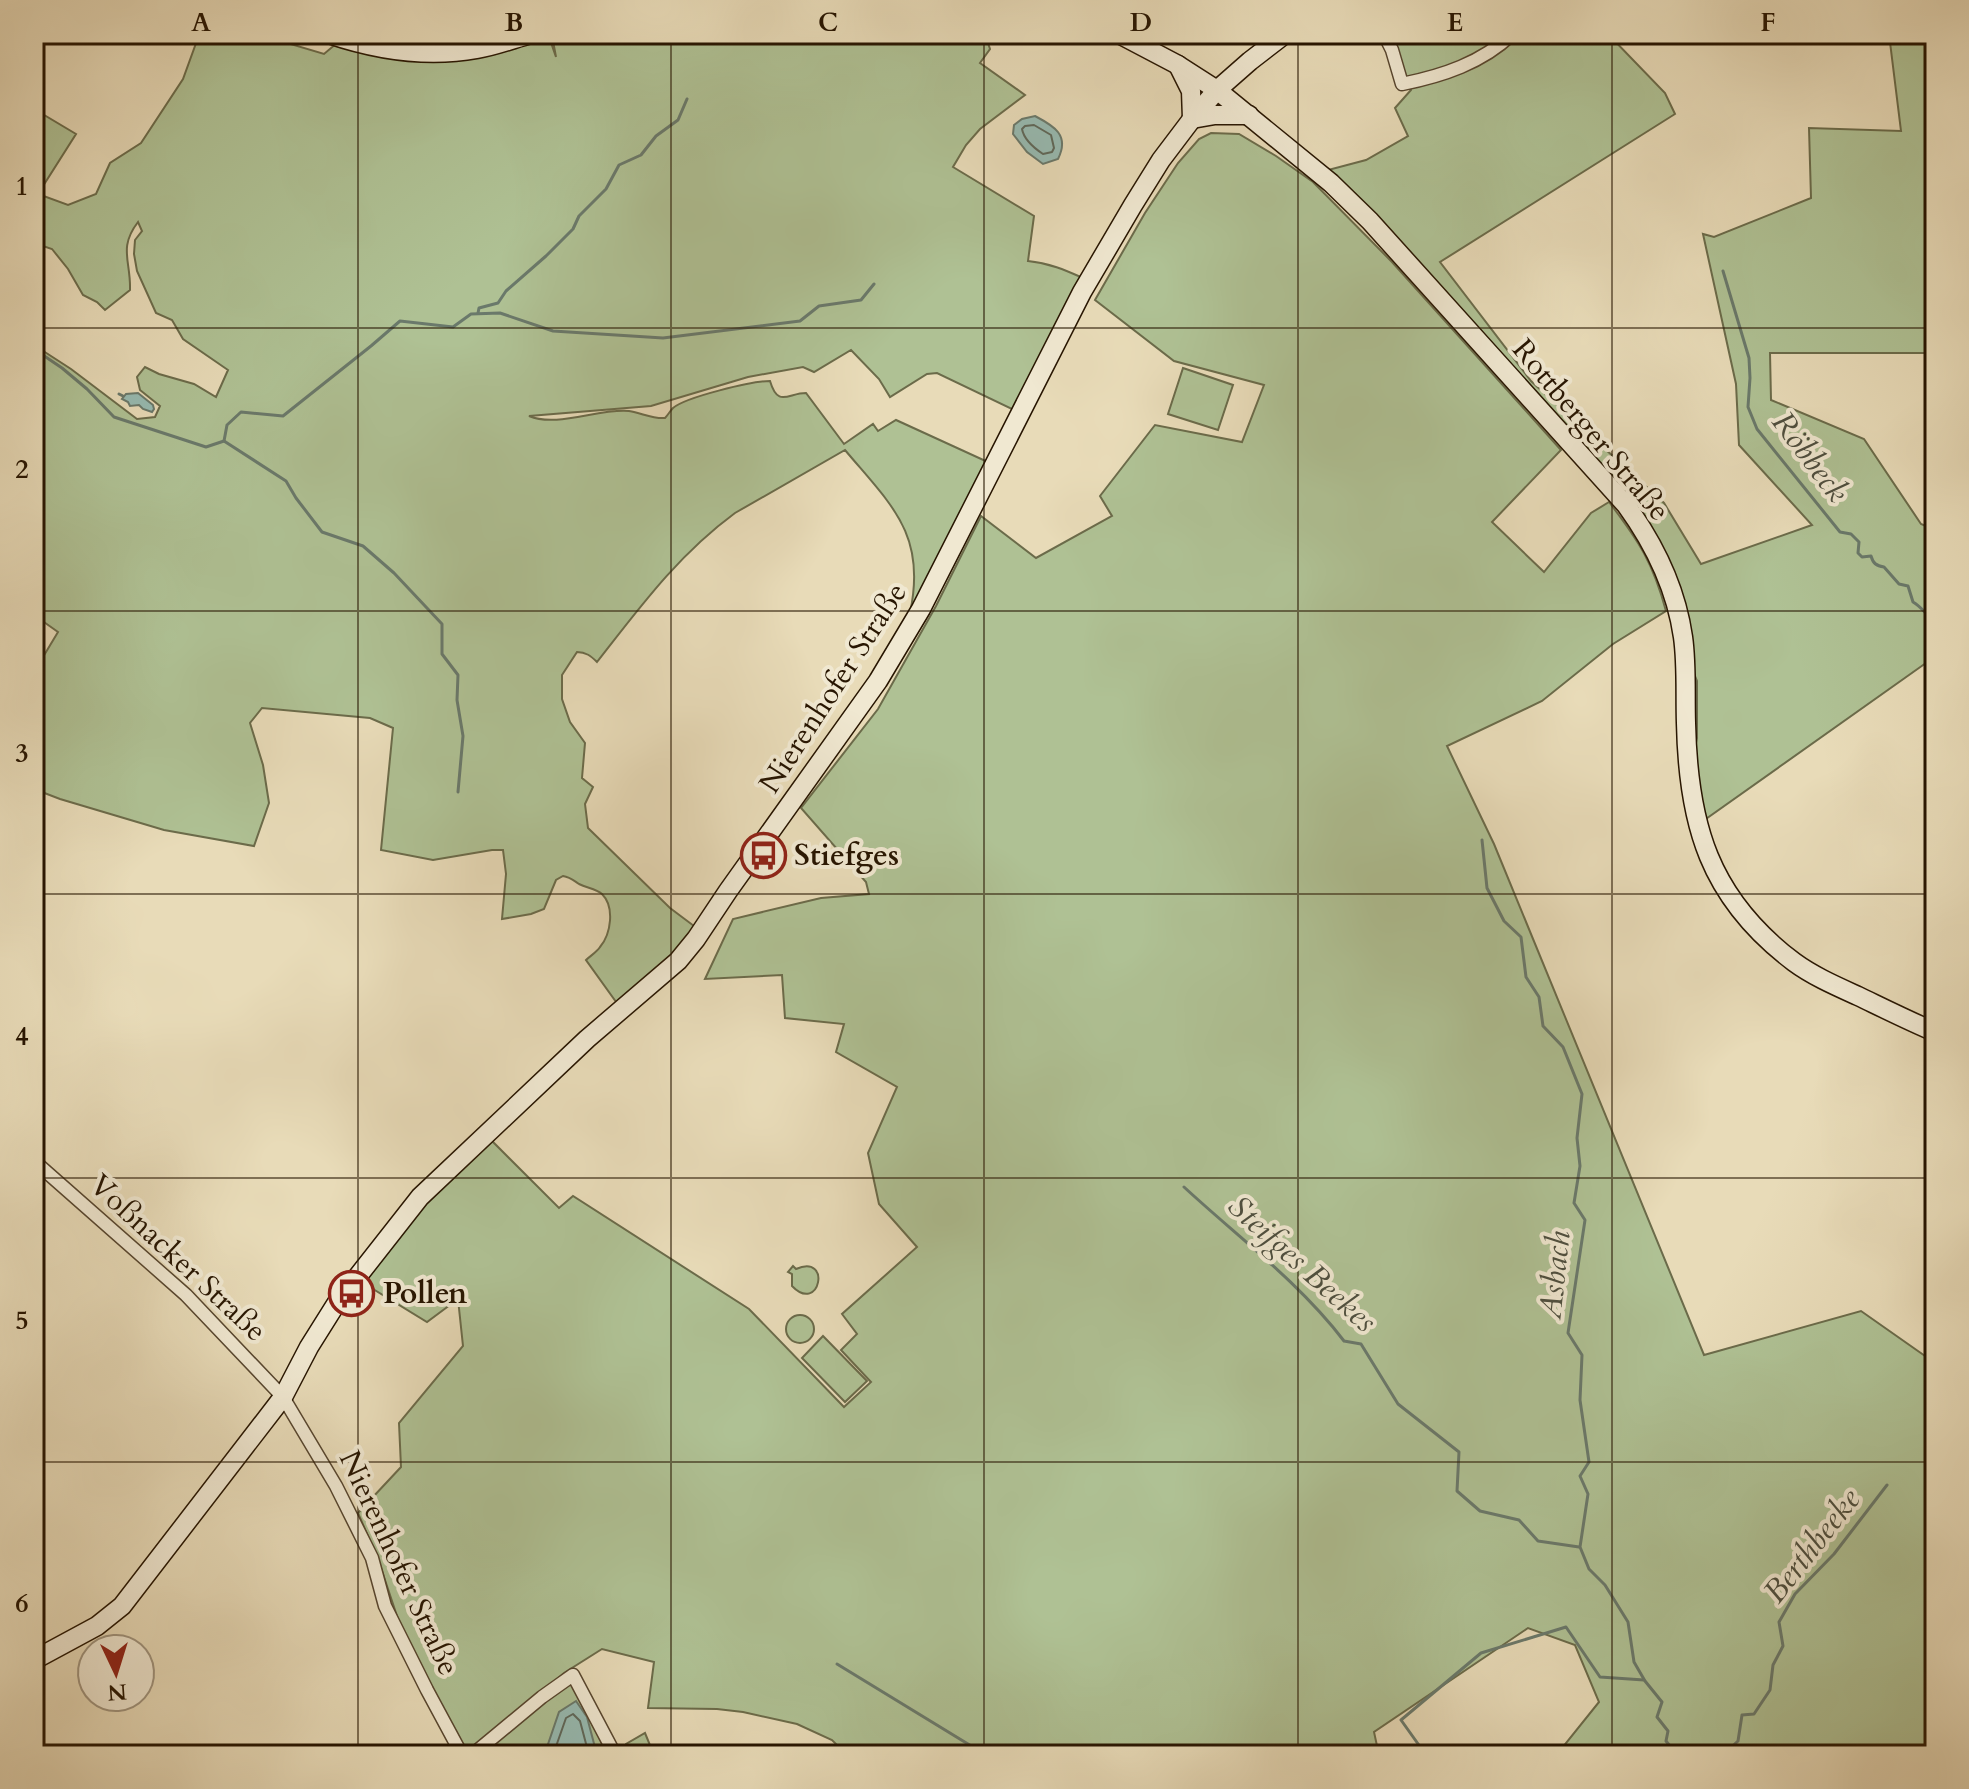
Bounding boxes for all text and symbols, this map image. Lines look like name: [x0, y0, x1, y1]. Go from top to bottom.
text: A: [191, 5, 211, 40]
text: B: [505, 5, 523, 40]
text: C: [818, 5, 838, 40]
text: D: [1130, 5, 1152, 40]
text: E: [1447, 5, 1463, 40]
text: F: [1760, 5, 1776, 40]
text: 1: [15, 169, 29, 204]
street label: Rottberger Straße: [1503, 330, 1679, 530]
water label: Röbbeck: [1761, 402, 1859, 512]
text: 2: [15, 452, 29, 487]
street label: Nierenhofer Straße: [749, 575, 917, 801]
text: 3: [15, 736, 29, 771]
bus stop icon: Stiefges: [739, 831, 787, 879]
place label: Stiefges: [794, 835, 899, 876]
text: 4: [15, 1019, 29, 1054]
street label: Voßnacker Straße: [80, 1165, 276, 1351]
water label: Steifges Beekes: [1218, 1185, 1386, 1343]
water label: Asbach: [1528, 1229, 1582, 1322]
bus stop icon: Pollen: [328, 1269, 376, 1317]
place label: Pollen: [383, 1273, 467, 1314]
text: 5: [15, 1303, 29, 1338]
street label: Nierenhofer Straße: [329, 1444, 469, 1682]
water label: Berthbeeke: [1753, 1479, 1871, 1612]
text: 6: [15, 1586, 29, 1621]
north arrow: [76, 1633, 156, 1713]
text: N: [107, 1676, 128, 1708]

